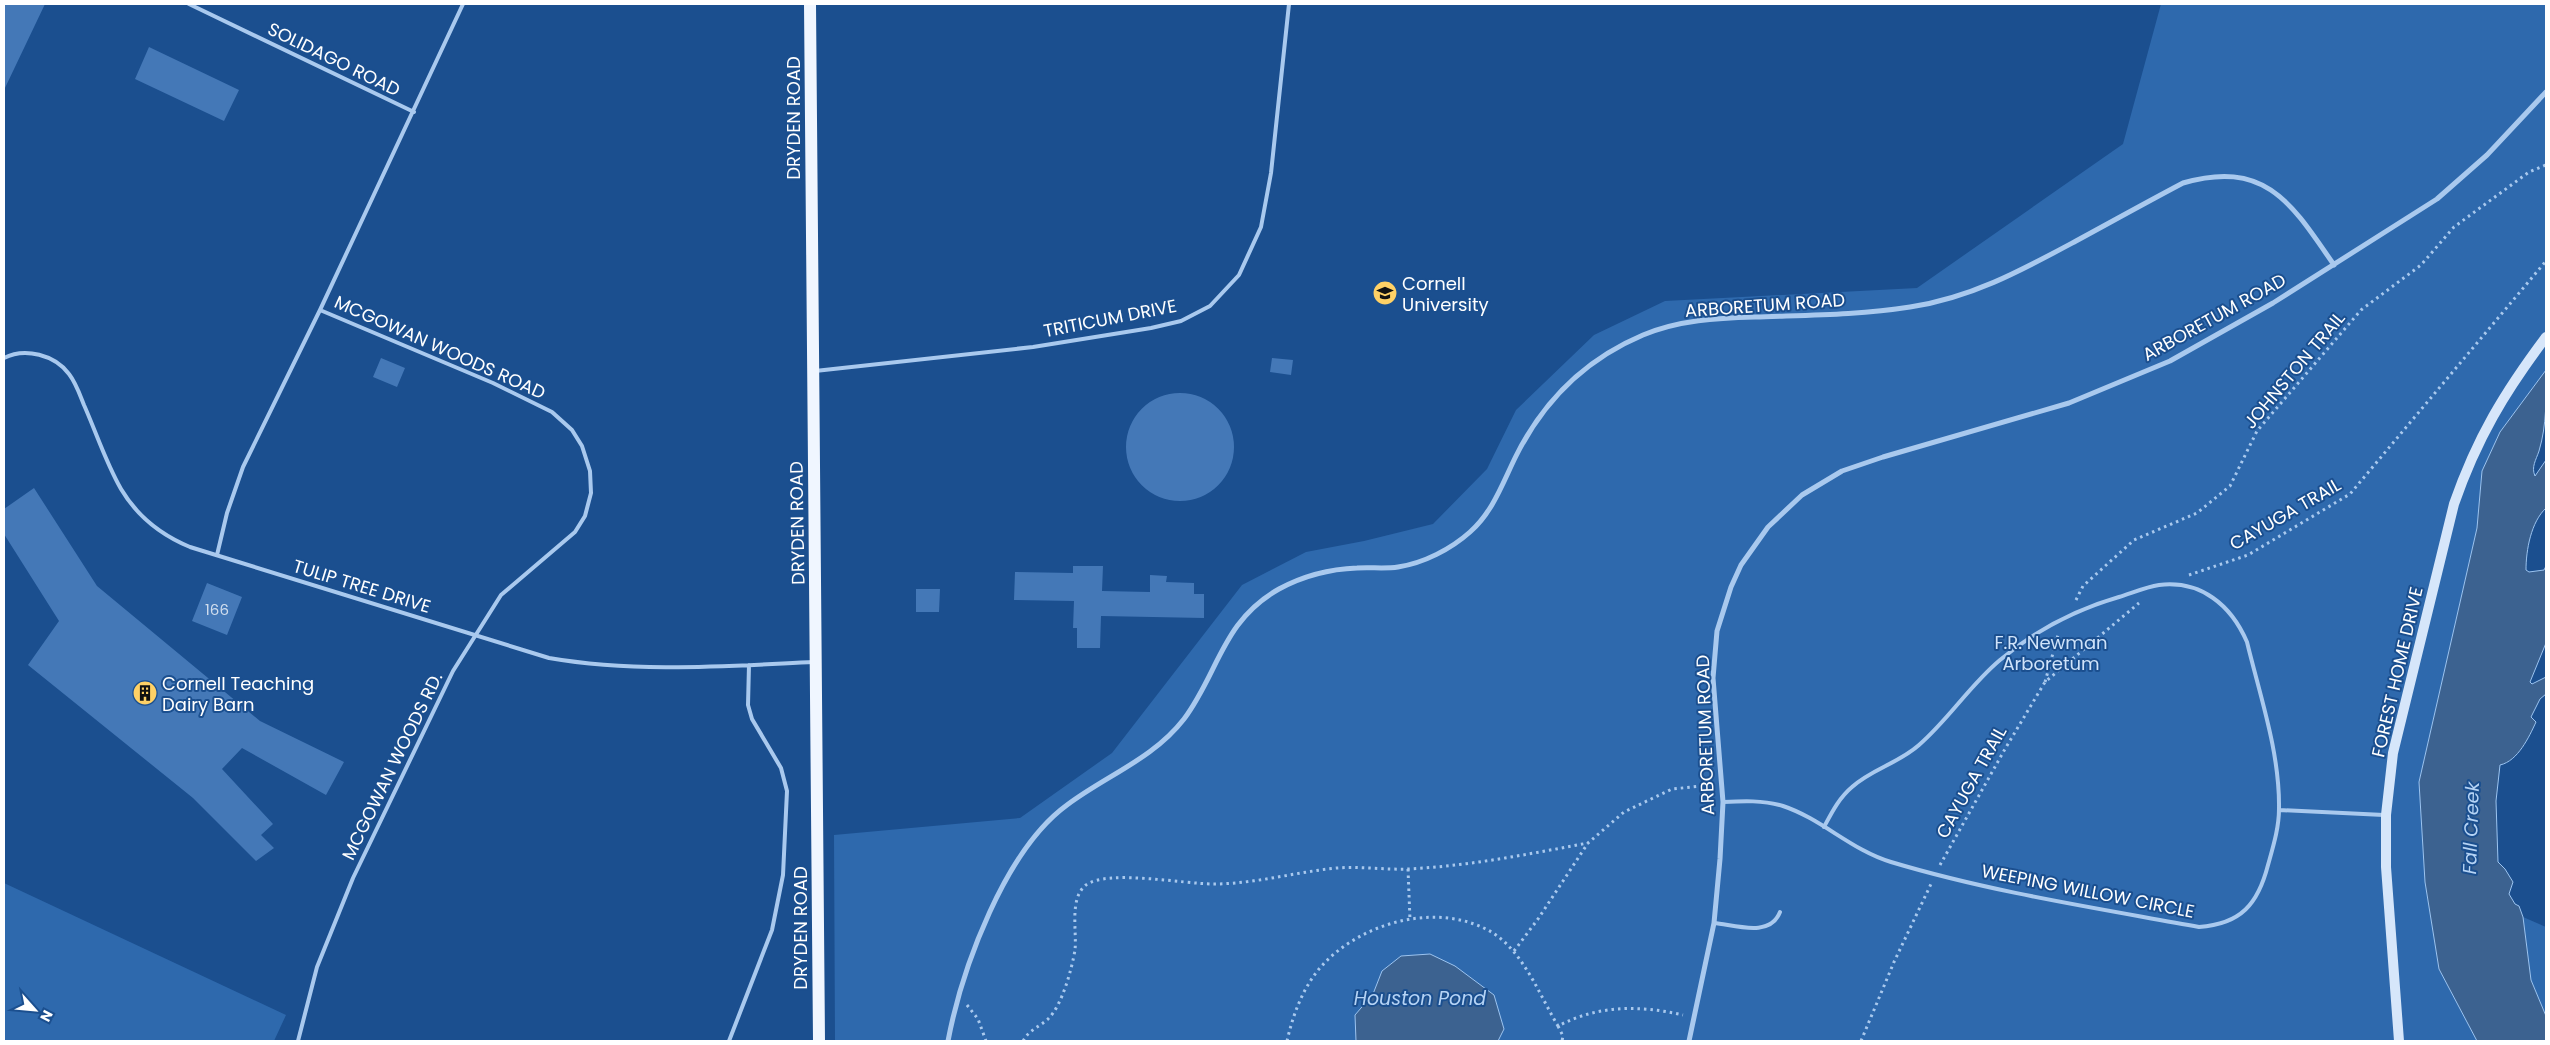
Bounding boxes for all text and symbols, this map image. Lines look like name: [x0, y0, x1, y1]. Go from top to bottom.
street label: SOLIDAGO ROAD: [263, 16, 405, 102]
street label: DRYDEN ROAD: [781, 56, 806, 180]
street label: ARBORETUM ROAD: [2138, 267, 2290, 367]
place label: Cornell University: [1402, 271, 1489, 317]
school or university icon: Cornell University: [1372, 280, 1398, 306]
street label: ARBORETUM ROAD: [1684, 287, 1846, 323]
street label: MCGOWAN WOODS ROAD: [330, 289, 550, 405]
street label: TRITICUM DRIVE: [1041, 293, 1179, 343]
street label: JOHNSTON TRAIL: [2238, 306, 2351, 434]
street label: DRYDEN ROAD: [783, 461, 811, 585]
street label: CAYUGA TRAIL: [2225, 472, 2345, 556]
street label: TULIP TREE DRIVE: [290, 553, 434, 619]
street label: FOREST HOME DRIVE: [2365, 584, 2429, 760]
house number: 166: [205, 599, 229, 620]
park label: F.R. Newman Arboretum: [1994, 630, 2108, 676]
street label: ARBORETUM ROAD: [1690, 654, 1720, 816]
street label: MCGOWAN WOODS RD.: [336, 668, 448, 864]
place label: Cornell Teaching Dairy Barn: [162, 671, 314, 717]
building icon: Cornell Teaching Dairy Barn: [132, 680, 158, 706]
street label: CAYUGA TRAIL: [1930, 721, 2012, 843]
water label: Fall Creek: [2456, 780, 2486, 875]
street label: WEEPING WILLOW CIRCLE: [1979, 858, 2197, 924]
street label: DRYDEN ROAD: [788, 866, 813, 990]
north arrow: [10, 985, 60, 1035]
water label: Houston Pond: [1354, 985, 1486, 1012]
text: N: [35, 1007, 58, 1025]

